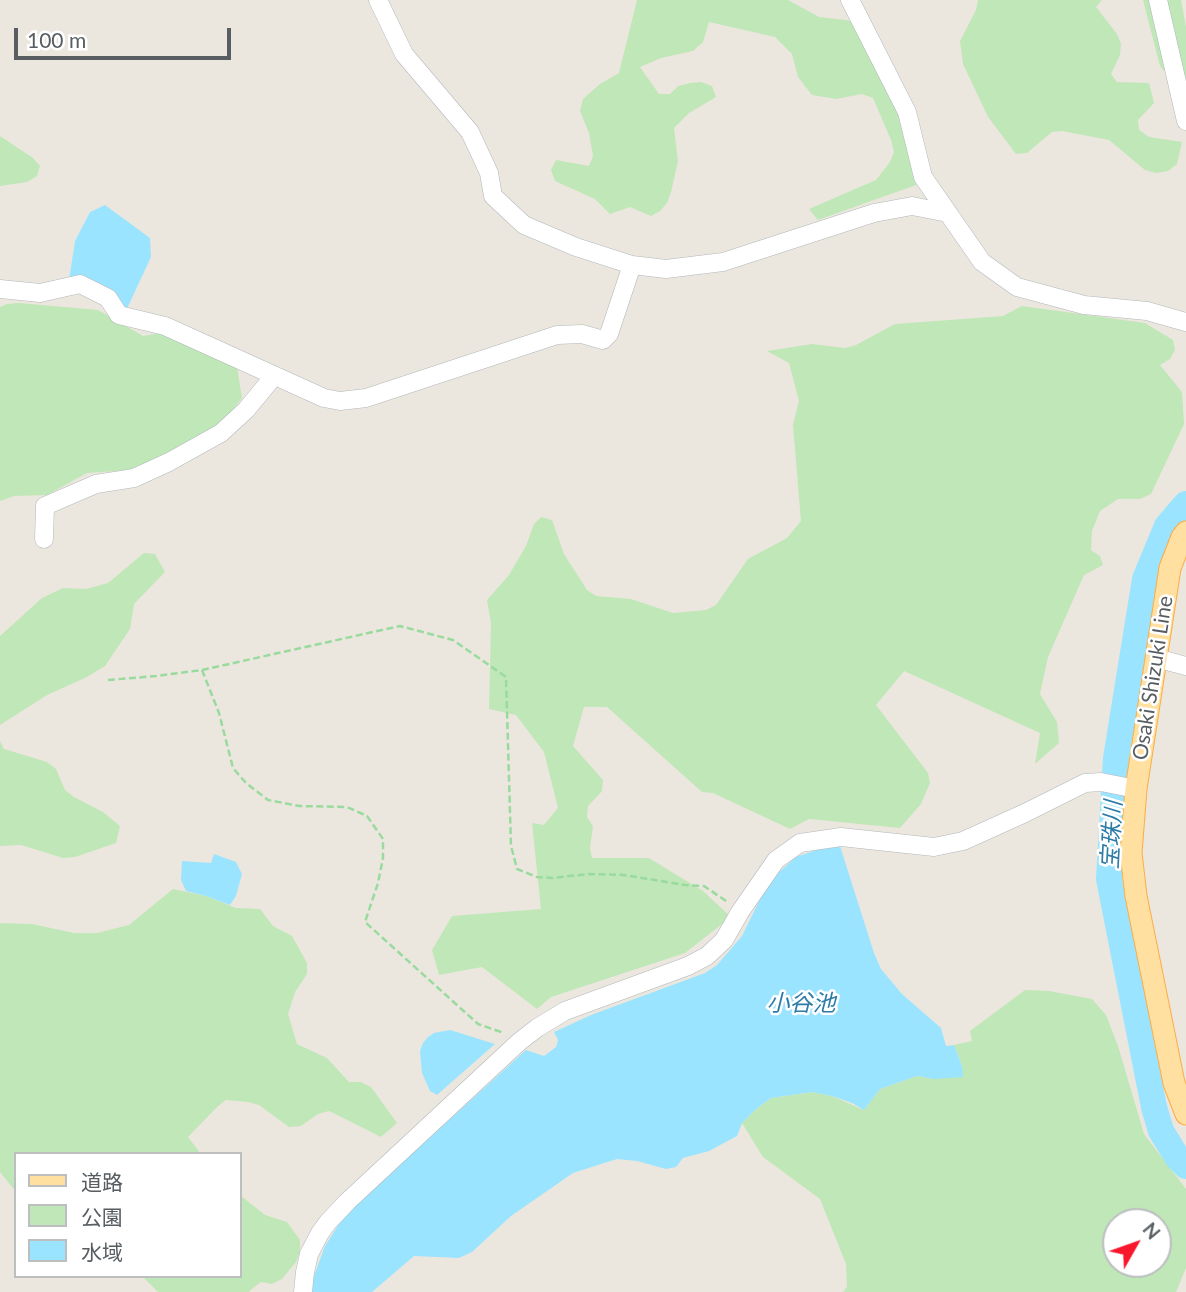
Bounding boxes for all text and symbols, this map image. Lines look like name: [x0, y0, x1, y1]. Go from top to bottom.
scale bar: [18, 14, 234, 58]
text: 100 m: [27, 27, 86, 52]
street label: Osaki Shizuki Line: [1128, 594, 1178, 762]
water label: 宝珠川: [1096, 800, 1128, 870]
water label: 小谷池: [767, 990, 835, 1018]
legend: [14, 1152, 242, 1278]
text: 道路: [81, 1169, 123, 1194]
text: 公園: [81, 1204, 123, 1229]
north arrow: [1102, 1208, 1172, 1278]
text: N: [1138, 1217, 1165, 1243]
text: 水域: [81, 1239, 123, 1264]

